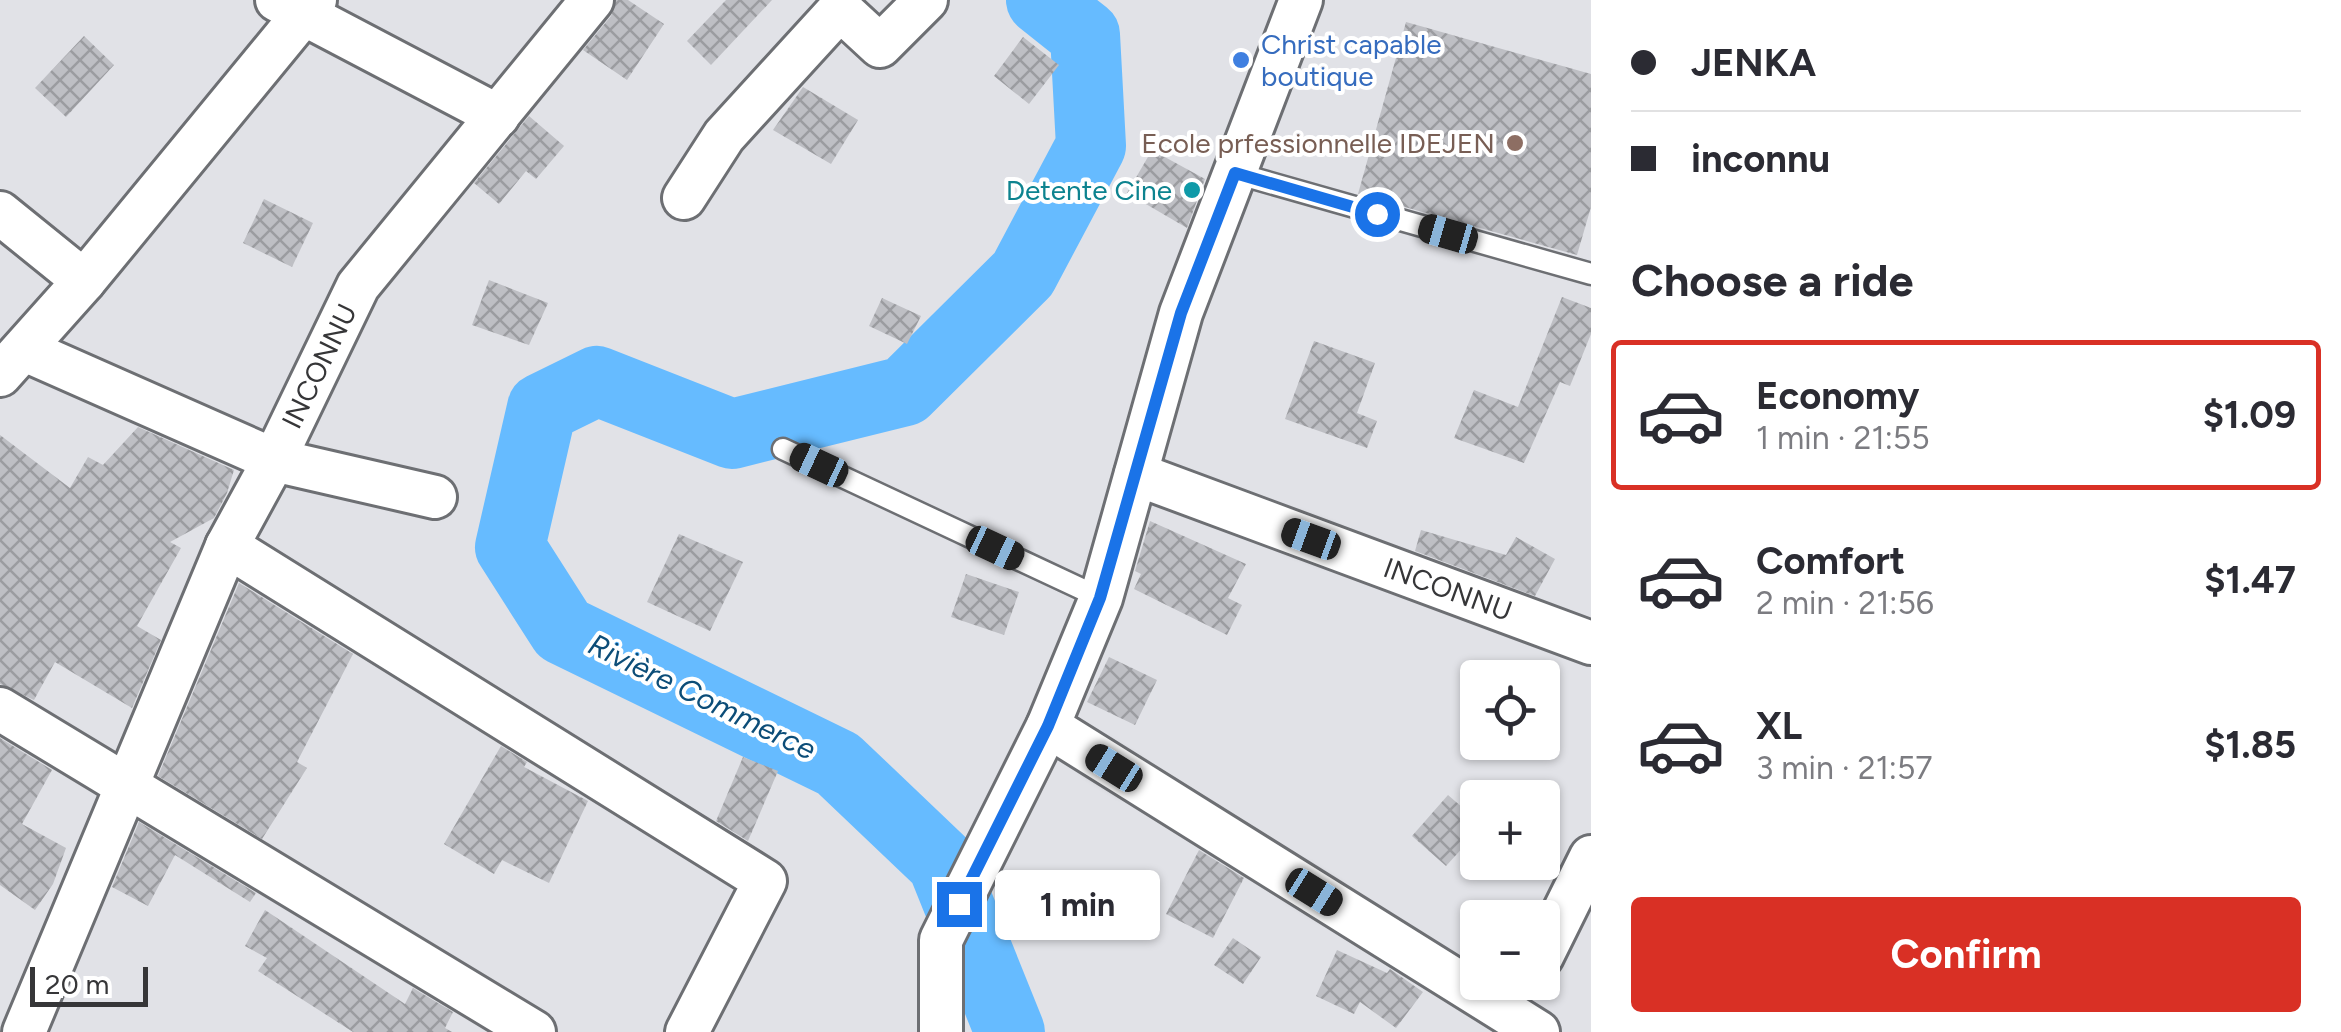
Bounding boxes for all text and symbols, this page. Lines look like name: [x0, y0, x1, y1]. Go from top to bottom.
place label: Christ capable boutique: [1261, 27, 1441, 93]
text: JENKA: [1691, 40, 1816, 86]
marker: Christ capable boutique: [1230, 49, 1252, 71]
place label: Ecole prfessionnelle IDEJEN: [1141, 126, 1495, 160]
marker: Ecole prfessionnelle IDEJEN: [1504, 132, 1526, 154]
text: inconnu: [1691, 136, 1830, 182]
place label: Detente Cine: [1006, 173, 1172, 207]
marker: Detente Cine: [1181, 179, 1203, 201]
route start: [1355, 192, 1400, 237]
car: [1415, 211, 1481, 257]
text: Choose a ride: [1631, 253, 1913, 307]
street label: INCONNU: [274, 298, 364, 434]
icon: car: [1636, 370, 1726, 460]
text: Economy: [1756, 373, 1919, 419]
text: $1.09: [2203, 392, 2296, 438]
text: 1 min · 21:55: [1756, 419, 1930, 457]
car: [785, 439, 853, 491]
car: [1278, 515, 1344, 563]
car: [961, 522, 1029, 574]
icon: car: [1636, 535, 1726, 625]
text: Comfort: [1756, 538, 1905, 584]
street label: INCONNU: [1379, 550, 1517, 628]
text: $1.47: [2204, 557, 2296, 603]
text: 2 min · 21:56: [1756, 584, 1934, 622]
water label: Rivière Commerce: [583, 626, 822, 768]
map controls: [1460, 660, 1560, 1000]
button: locate: [1460, 660, 1560, 760]
icon: car: [1636, 700, 1726, 790]
text: XL: [1756, 703, 1802, 749]
text: $1.85: [2204, 722, 2296, 768]
car: [1081, 739, 1147, 797]
text: 3 min · 21:57: [1756, 749, 1933, 787]
button: +: [1460, 780, 1560, 880]
car: [1281, 863, 1347, 921]
callout: 1 min: [994, 869, 1159, 939]
route end: [937, 882, 982, 927]
text: 1 min: [1040, 886, 1115, 924]
button: Confirm: [1631, 897, 2301, 1012]
button: −: [1460, 900, 1560, 1000]
scale bar: [30, 962, 148, 1006]
text: 20 m: [45, 967, 109, 1001]

